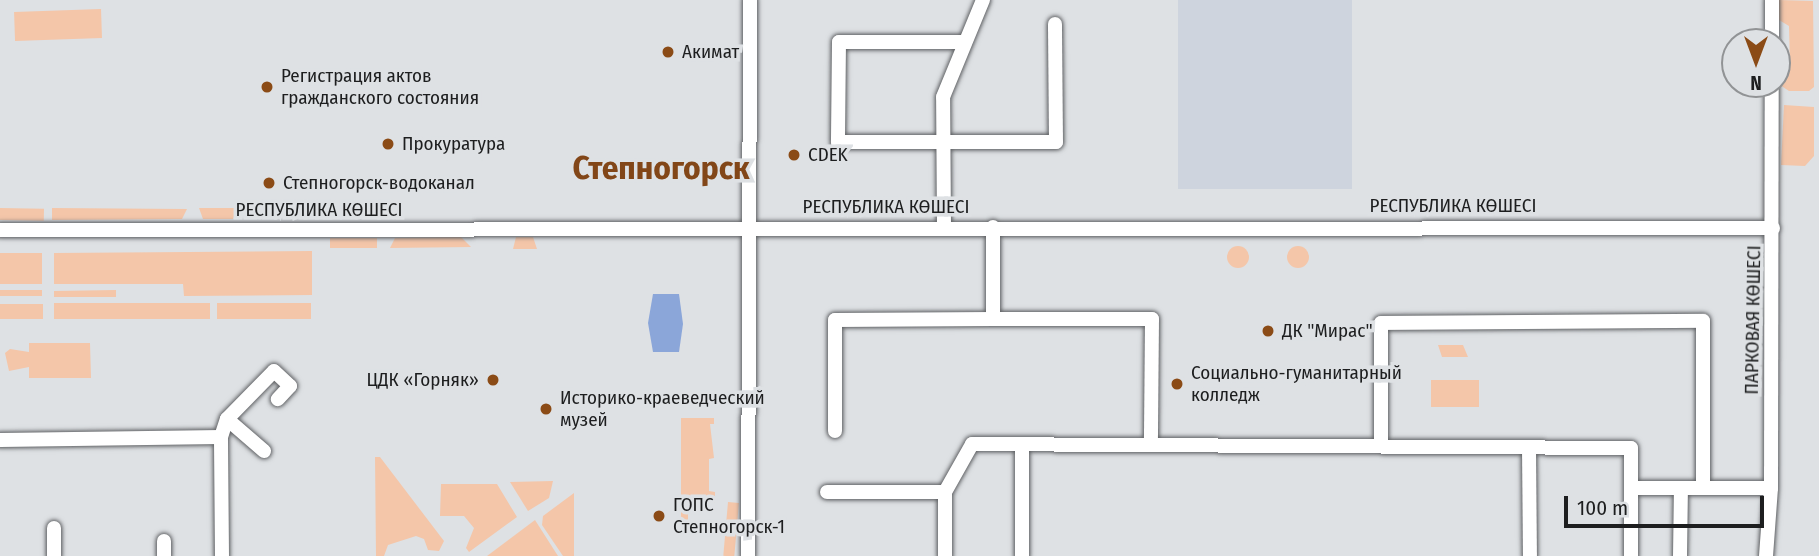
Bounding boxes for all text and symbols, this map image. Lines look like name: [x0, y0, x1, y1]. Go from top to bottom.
north arrow: [1721, 28, 1791, 98]
place label: Акимат: [682, 41, 739, 63]
marker: Акимат: [660, 44, 676, 60]
place label: Регистрация актов гражданского состояния: [281, 65, 479, 109]
text: N: [1750, 71, 1762, 94]
marker: Регистрация актов гражданского состояния: [259, 79, 275, 95]
place label: Прокуратура: [402, 133, 505, 155]
marker: Прокуратура: [380, 136, 396, 152]
place label: CDEK: [808, 144, 848, 166]
marker: CDEK: [786, 147, 802, 163]
district label: Степногорск: [572, 149, 750, 189]
place label: Степногорск-водоканал: [283, 172, 475, 194]
marker: Степногорск-водоканал: [261, 175, 277, 191]
street label: РЕСПУБЛИКА КӨШЕСІ: [1370, 195, 1536, 217]
street label: РЕСПУБЛИКА КӨШЕСІ: [803, 196, 969, 218]
street label: РЕСПУБЛИКА КӨШЕСІ: [236, 199, 402, 221]
street label: ПАРКОВАЯ КӨШЕСІ: [1740, 245, 1766, 395]
place label: ДК "Мирас": [1282, 320, 1373, 342]
marker: ДК "Мирас": [1260, 323, 1276, 339]
place label: Социально-гуманитарный колледж: [1191, 362, 1402, 406]
place label: ЦДК «Горняк»: [367, 369, 479, 391]
marker: ЦДК «Горняк»: [485, 372, 501, 388]
marker: Социально-гуманитарный колледж: [1169, 376, 1185, 392]
place label: Историко-краеведческий музей: [560, 387, 765, 431]
marker: Историко-краеведческий музей: [538, 401, 554, 417]
scale bar: [1567, 482, 1766, 526]
place label: ГОПС Степногорск-1: [673, 494, 785, 538]
text: 100 m: [1577, 495, 1628, 521]
marker: ГОПС Степногорск-1: [651, 508, 667, 524]

